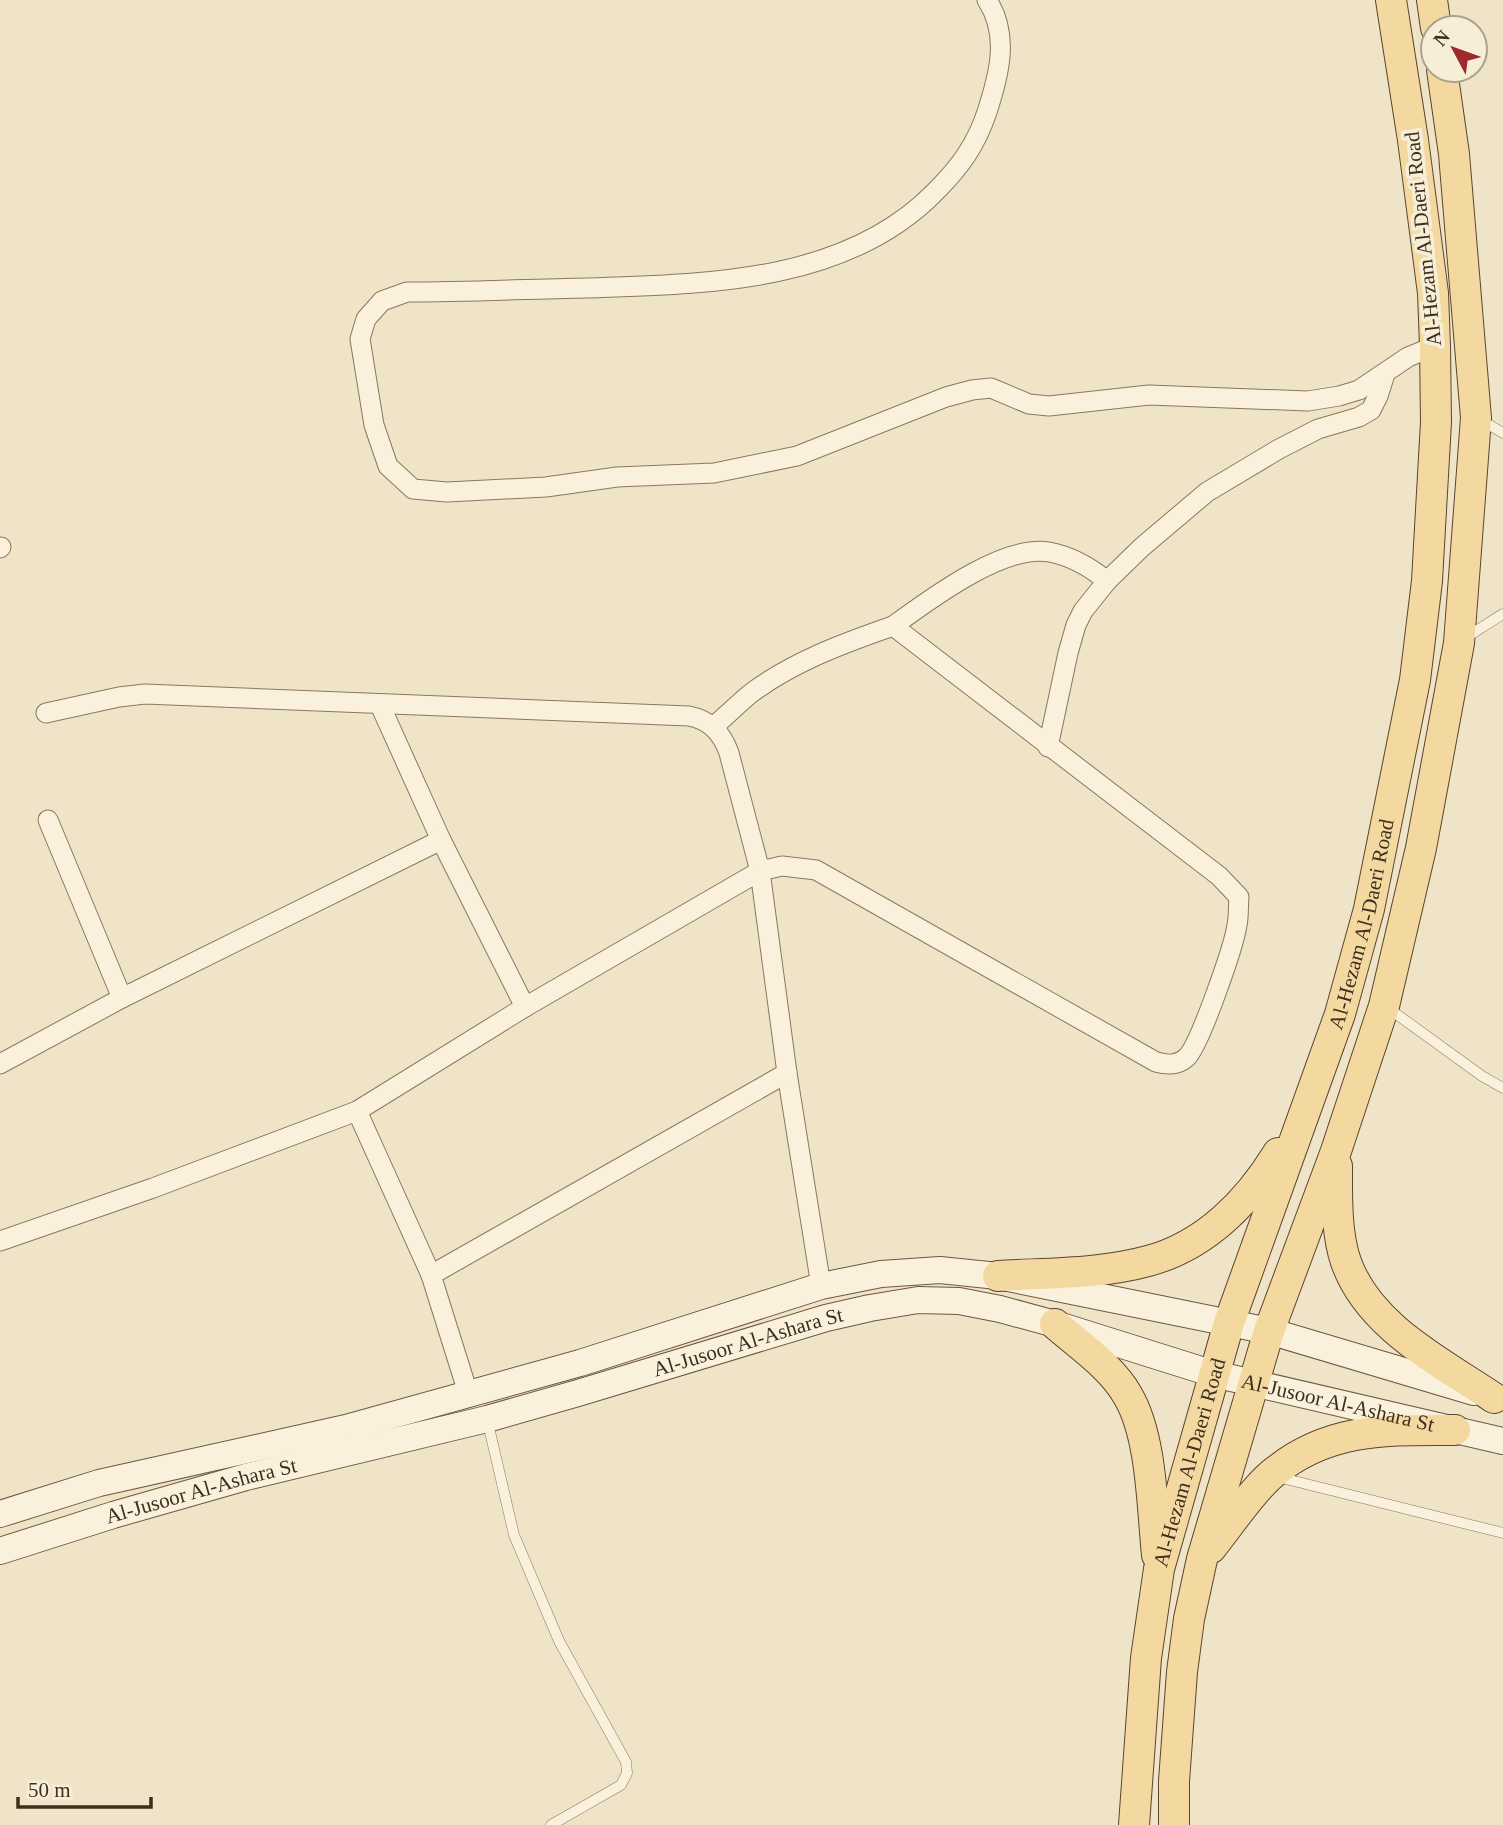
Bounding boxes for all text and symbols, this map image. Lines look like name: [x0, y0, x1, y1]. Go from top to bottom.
north arrow: [1419, 14, 1489, 84]
text: N: [1429, 26, 1454, 50]
street label: Al-Hezam Al-Daeri Road: [1400, 130, 1446, 348]
street label: Al-Hezam Al-Daeri Road: [1323, 816, 1399, 1033]
street label: Al-Jusoor Al-Ashara St: [650, 1302, 846, 1382]
street label: Al-Hezam Al-Daeri Road: [1148, 1355, 1230, 1570]
street label: Al-Jusoor Al-Ashara St: [1239, 1369, 1437, 1437]
street label: Al-Jusoor Al-Ashara St: [103, 1453, 299, 1529]
scale bar: [18, 1766, 150, 1810]
text: 50 m: [28, 1778, 71, 1802]

